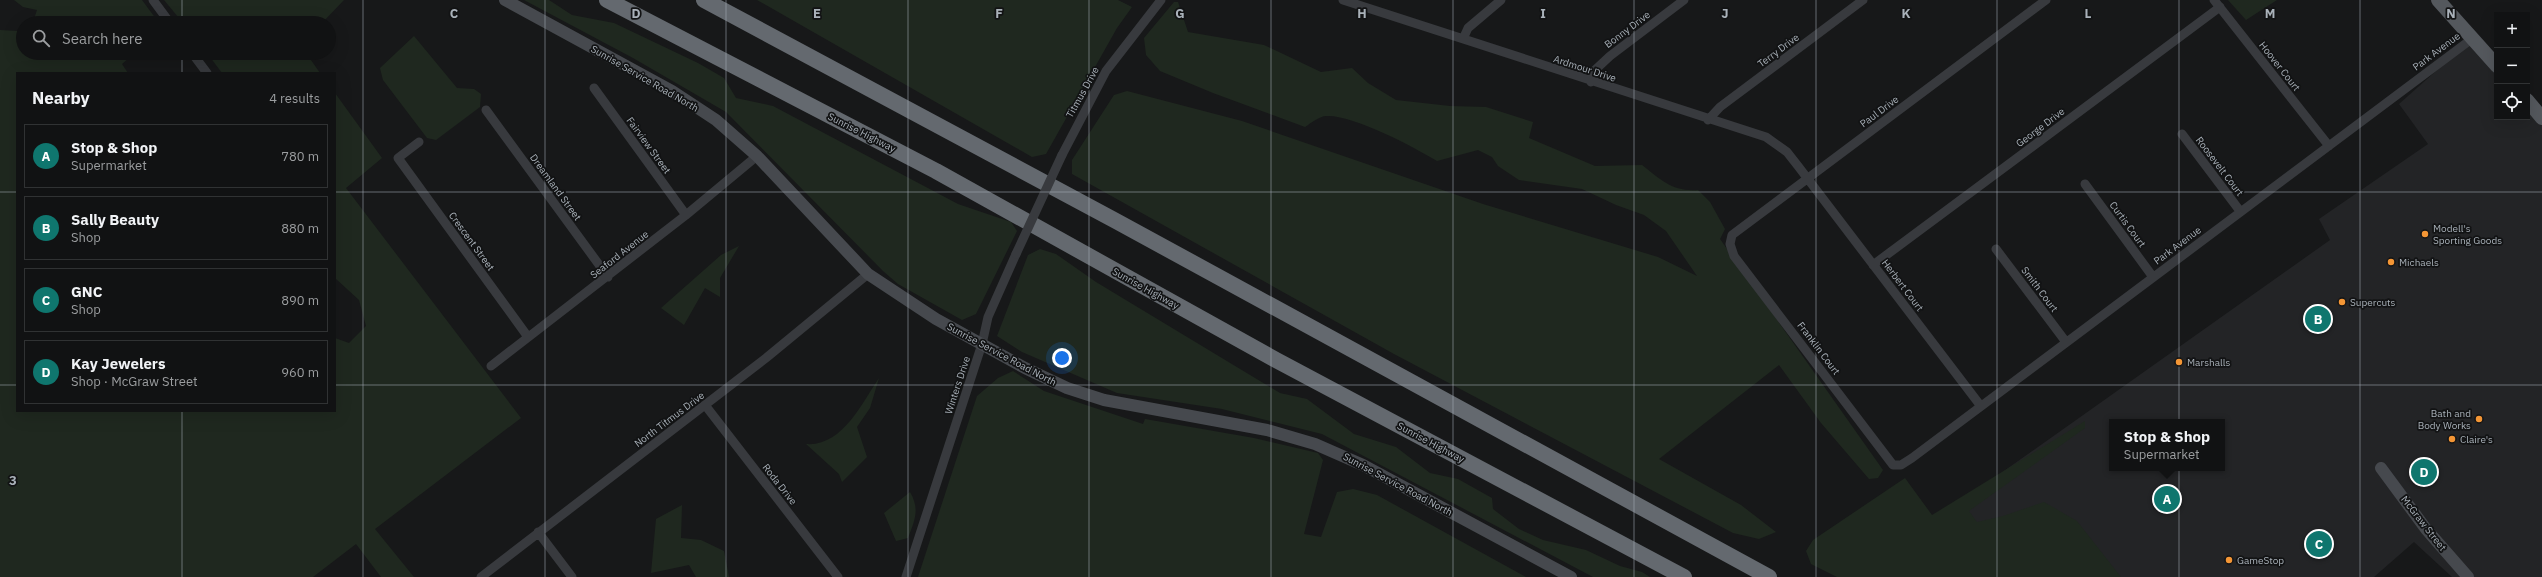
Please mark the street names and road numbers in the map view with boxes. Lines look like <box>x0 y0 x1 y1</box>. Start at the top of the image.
street label: Bonny Drive <box>1602 8 1653 51</box>
street label: Park Avenue <box>2410 29 2463 73</box>
street label: Terry Drive <box>1755 30 1802 70</box>
street label: Hoover Court <box>2256 39 2303 94</box>
street label: Sunrise Service Road North <box>589 42 701 115</box>
street label: Ardmour Drive <box>1552 52 1618 85</box>
street label: Titmus Drive <box>1063 64 1102 120</box>
street label: Paul Drive <box>1857 92 1902 130</box>
street label: George Drive <box>2013 105 2068 150</box>
street label: Sunrise Highway <box>826 110 898 155</box>
street label: Fairview Street <box>624 114 674 177</box>
street label: Roosevelt Court <box>2193 134 2247 199</box>
street label: Dreamland Street <box>527 151 584 224</box>
street label: Curtis Court <box>2107 199 2149 250</box>
street label: Crescent Street <box>446 209 498 274</box>
street label: Park Avenue <box>2151 223 2204 267</box>
street label: Seaford Avenue <box>587 227 652 281</box>
street label: Herbert Court <box>1879 257 1927 314</box>
street label: Smith Court <box>2018 264 2061 315</box>
street label: Sunrise Highway <box>1110 265 1181 312</box>
street label: Franklin Court <box>1794 319 1843 378</box>
street label: Sunrise Service Road North <box>945 320 1059 389</box>
street label: Winters Drive <box>942 354 973 416</box>
street label: North Titmus Drive <box>632 388 707 450</box>
street label: Sunrise Highway <box>1395 419 1467 466</box>
street label: Sunrise Service Road North <box>1341 450 1455 519</box>
street label: Roda Drive <box>760 461 800 508</box>
street label: McGraw Street <box>2398 493 2450 554</box>

